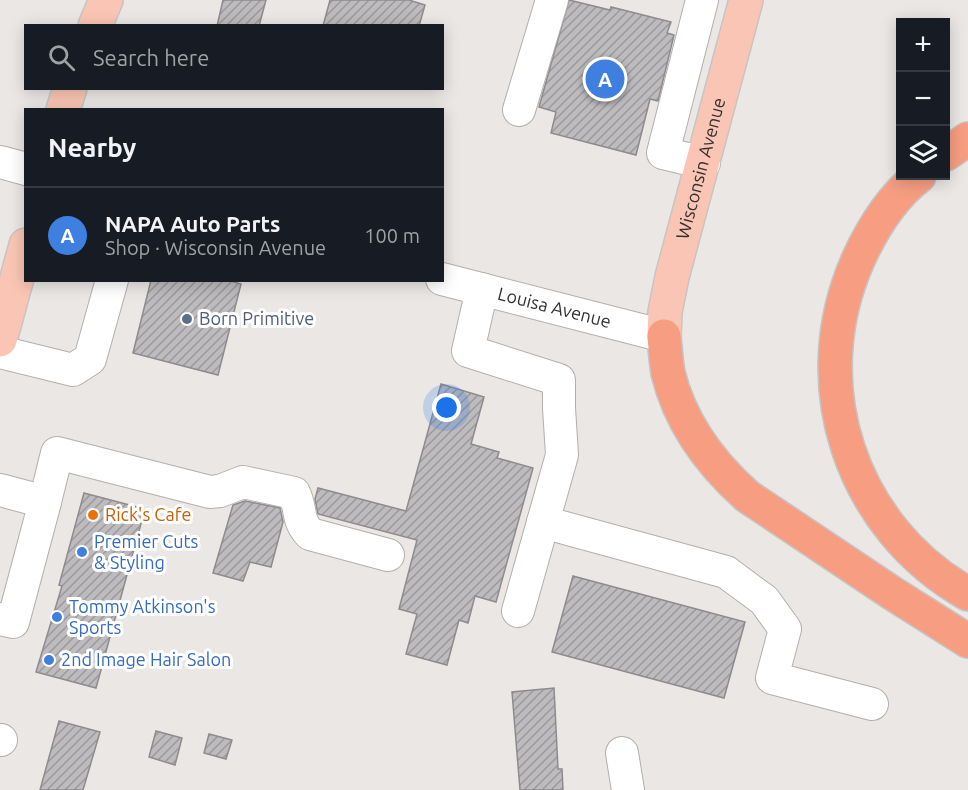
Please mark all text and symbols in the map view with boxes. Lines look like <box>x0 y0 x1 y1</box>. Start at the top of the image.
map controls <box>896 18 950 180</box>
button: + <box>896 18 950 72</box>
search box <box>24 24 444 90</box>
icon: search <box>45 41 78 74</box>
text: Search here <box>93 45 209 70</box>
pin: A <box>586 56 624 101</box>
button: − <box>896 72 950 126</box>
street label: Wisconsin Avenue <box>672 95 728 241</box>
button: layers <box>896 126 950 180</box>
text: Nearby <box>48 133 136 162</box>
text: NAPA Auto Parts <box>105 211 280 236</box>
text: A <box>60 224 75 247</box>
text: 100 m <box>364 224 420 247</box>
text: Shop · Wisconsin Avenue <box>105 236 326 259</box>
street label: Louisa Avenue <box>496 283 613 331</box>
place label: Born Primitive <box>199 308 314 328</box>
marker: Born Primitive <box>180 312 194 326</box>
your location <box>432 393 461 422</box>
place label: Rick's Cafe <box>105 504 191 524</box>
marker: Rick's Cafe <box>86 508 100 522</box>
place label: Premier Cuts & Styling <box>94 531 199 572</box>
marker: Premier Cuts & Styling <box>75 545 89 559</box>
place label: Tommy Atkinson's Sports <box>69 596 216 637</box>
marker: Tommy Atkinson's Sports <box>50 610 64 624</box>
place label: 2nd Image Hair Salon <box>61 649 231 669</box>
marker: 2nd Image Hair Salon <box>42 653 56 667</box>

